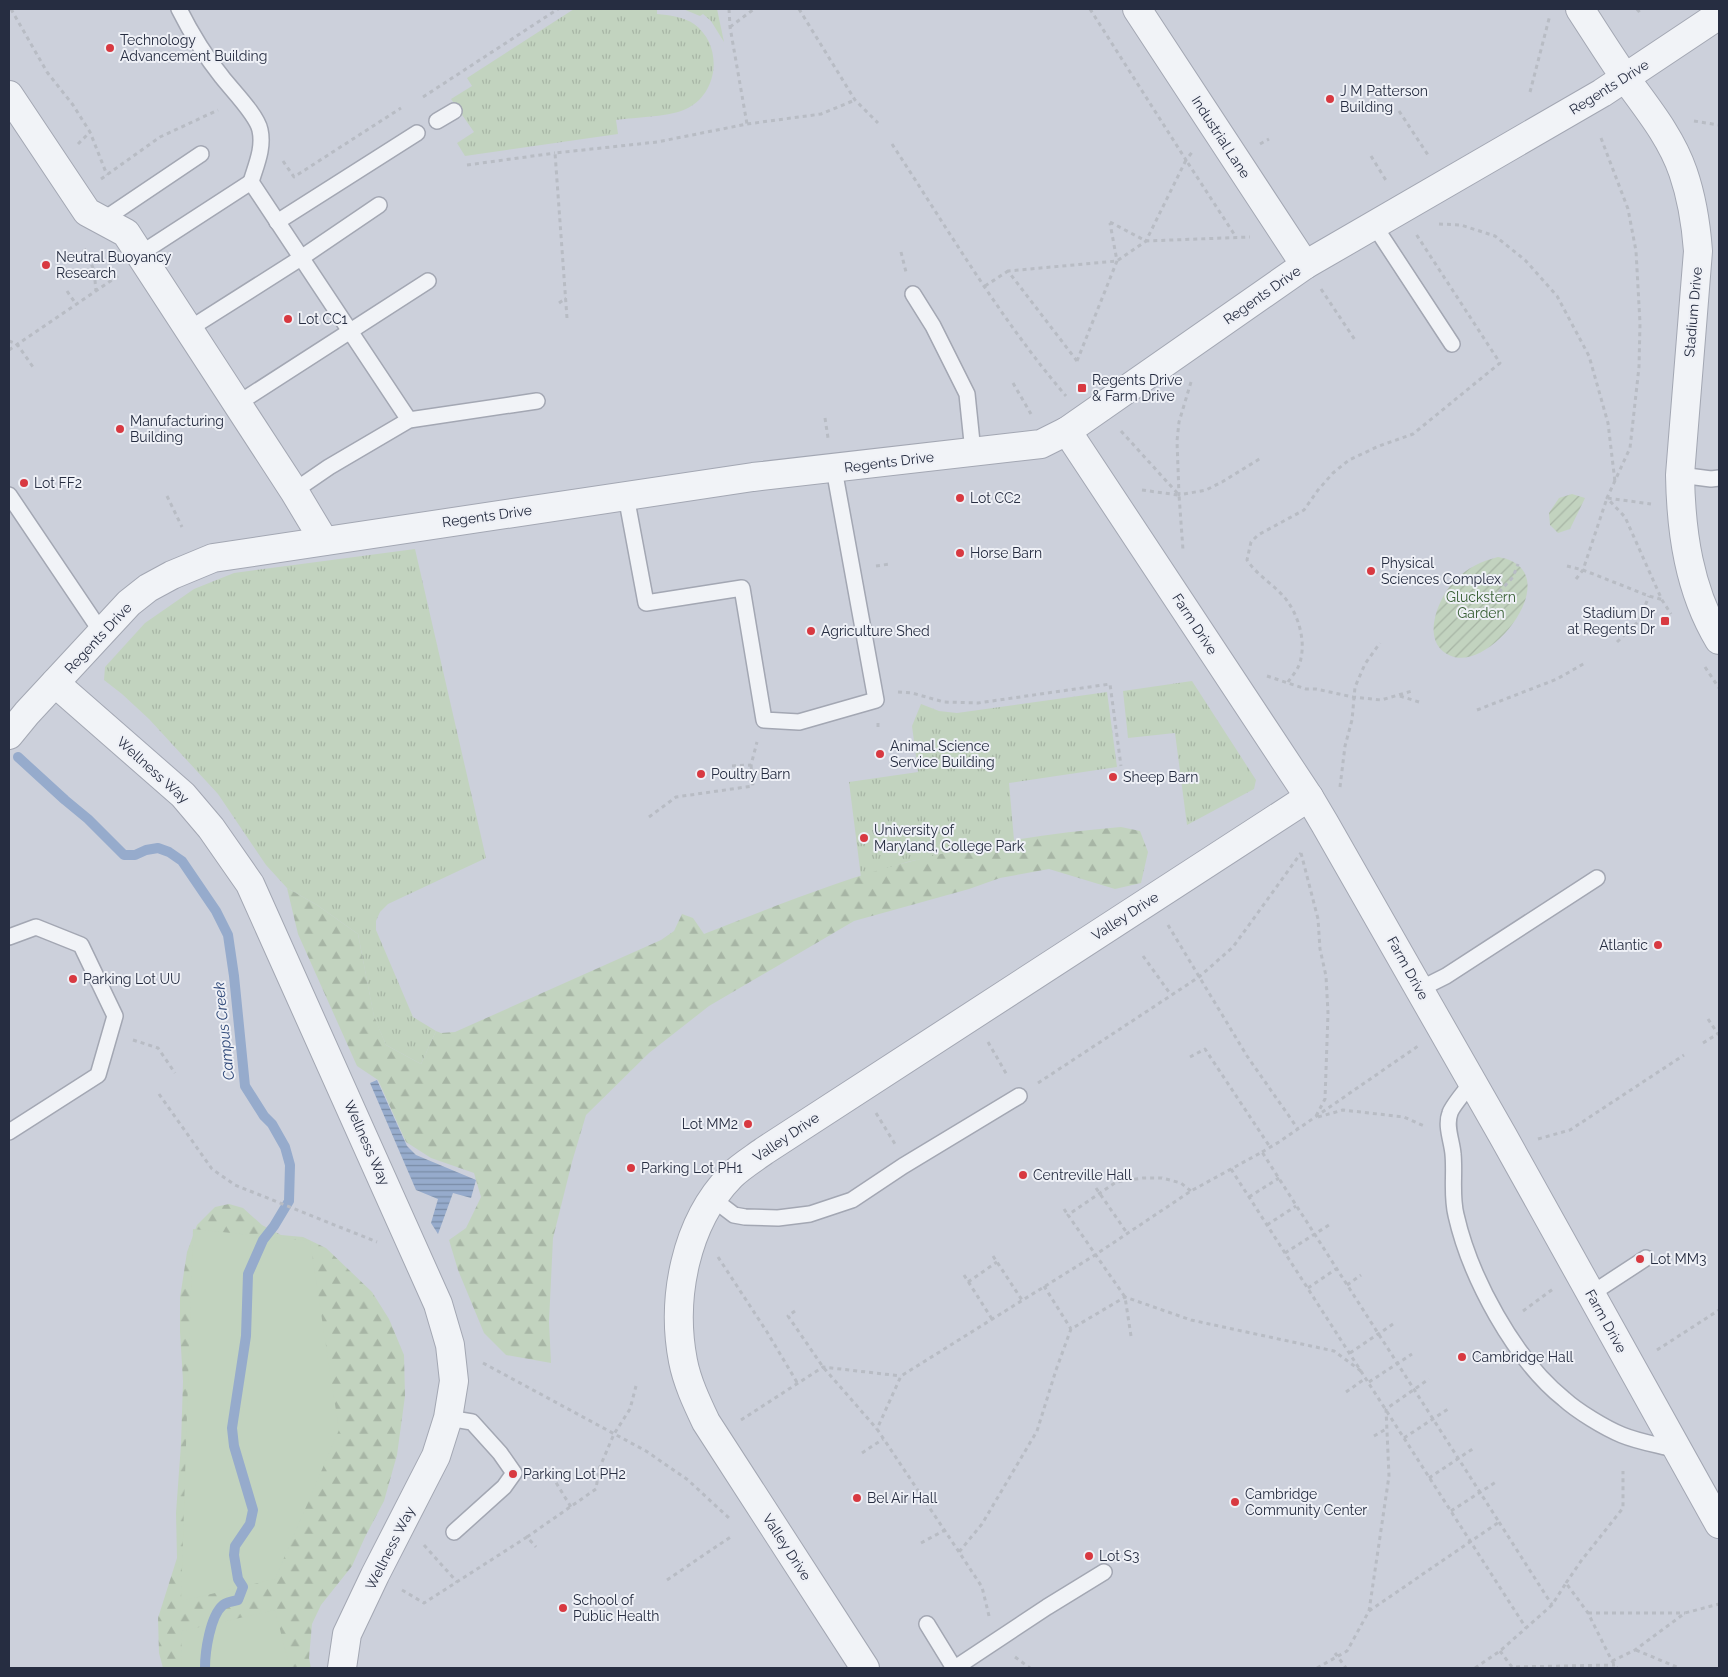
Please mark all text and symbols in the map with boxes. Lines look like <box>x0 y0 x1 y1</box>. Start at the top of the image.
place label: Technology Advancement Building <box>120 32 267 64</box>
marker: Technology Advancement Building <box>104 42 116 54</box>
street label: Regents Drive <box>1566 56 1652 118</box>
place label: J M Patterson Building <box>1340 83 1428 115</box>
street label: Industrial Lane <box>1188 93 1254 181</box>
marker: J M Patterson Building <box>1324 93 1336 105</box>
place label: Neutral Buoyancy Research <box>56 249 172 281</box>
marker: Neutral Buoyancy Research <box>40 259 52 271</box>
street label: Regents Drive <box>1220 262 1304 328</box>
street label: Stadium Drive <box>1681 266 1705 358</box>
place label: Lot CC1 <box>298 311 348 327</box>
marker: Lot CC1 <box>282 313 294 325</box>
place label: Regents Drive & Farm Drive <box>1092 372 1183 404</box>
marker: Regents Drive & Farm Drive <box>1076 382 1088 394</box>
place label: Manufacturing Building <box>130 413 224 445</box>
marker: Manufacturing Building <box>114 423 126 435</box>
street label: Regents Drive <box>843 449 935 475</box>
place label: Lot FF2 <box>34 475 82 491</box>
marker: Lot FF2 <box>18 477 30 489</box>
place label: Lot CC2 <box>970 490 1021 506</box>
marker: Lot CC2 <box>954 492 966 504</box>
street label: Regents Drive <box>441 502 533 530</box>
place label: Horse Barn <box>970 545 1042 561</box>
marker: Horse Barn <box>954 547 966 559</box>
place label: Physical Sciences Complex <box>1381 555 1501 587</box>
marker: Physical Sciences Complex <box>1365 565 1377 577</box>
park label: Gluckstern Garden <box>1446 589 1516 621</box>
street label: Farm Drive <box>1169 590 1221 658</box>
street label: Regents Drive <box>61 599 135 677</box>
place label: Stadium Dr at Regents Dr <box>1567 605 1655 637</box>
marker: Stadium Dr at Regents Dr <box>1659 615 1671 627</box>
place label: Agriculture Shed <box>821 623 930 639</box>
marker: Agriculture Shed <box>805 625 817 637</box>
street label: Wellness Way <box>114 733 193 807</box>
place label: Animal Science Service Building <box>890 738 995 770</box>
marker: Animal Science Service Building <box>874 748 886 760</box>
place label: Poultry Barn <box>711 766 790 782</box>
marker: Poultry Barn <box>695 768 707 780</box>
place label: Sheep Barn <box>1123 769 1198 785</box>
marker: Sheep Barn <box>1107 771 1119 783</box>
place label: University of Maryland, College Park <box>874 822 1025 854</box>
marker: University of Maryland, College Park <box>858 832 870 844</box>
street label: Valley Drive <box>1089 889 1161 943</box>
street label: Farm Drive <box>1384 934 1432 1002</box>
place label: Atlantic <box>1599 937 1648 953</box>
marker: Atlantic <box>1652 939 1664 951</box>
place label: Parking Lot UU <box>83 971 181 987</box>
marker: Parking Lot UU <box>67 973 79 985</box>
water label: Campus Creek <box>210 981 238 1081</box>
street label: Wellness Way <box>341 1098 393 1188</box>
street label: Valley Drive <box>750 1109 822 1165</box>
place label: Lot MM2 <box>682 1116 738 1132</box>
marker: Lot MM2 <box>742 1118 754 1130</box>
place label: Parking Lot PH1 <box>641 1160 743 1176</box>
marker: Parking Lot PH1 <box>625 1162 637 1174</box>
place label: Centreville Hall <box>1033 1167 1132 1183</box>
marker: Centreville Hall <box>1017 1169 1029 1181</box>
place label: Lot MM3 <box>1650 1251 1707 1267</box>
marker: Lot MM3 <box>1634 1253 1646 1265</box>
street label: Farm Drive <box>1582 1287 1630 1355</box>
place label: Cambridge Hall <box>1472 1349 1574 1365</box>
marker: Cambridge Hall <box>1456 1351 1468 1363</box>
place label: Parking Lot PH2 <box>523 1466 626 1482</box>
marker: Parking Lot PH2 <box>507 1468 519 1480</box>
place label: Cambridge Community Center <box>1245 1486 1367 1518</box>
place label: Bel Air Hall <box>867 1490 937 1506</box>
marker: Bel Air Hall <box>851 1492 863 1504</box>
marker: Cambridge Community Center <box>1229 1496 1241 1508</box>
street label: Wellness Way <box>362 1503 418 1592</box>
street label: Valley Drive <box>760 1511 814 1583</box>
place label: Lot S3 <box>1099 1548 1139 1564</box>
marker: Lot S3 <box>1083 1550 1095 1562</box>
place label: School of Public Health <box>573 1592 660 1624</box>
marker: School of Public Health <box>557 1602 569 1614</box>

